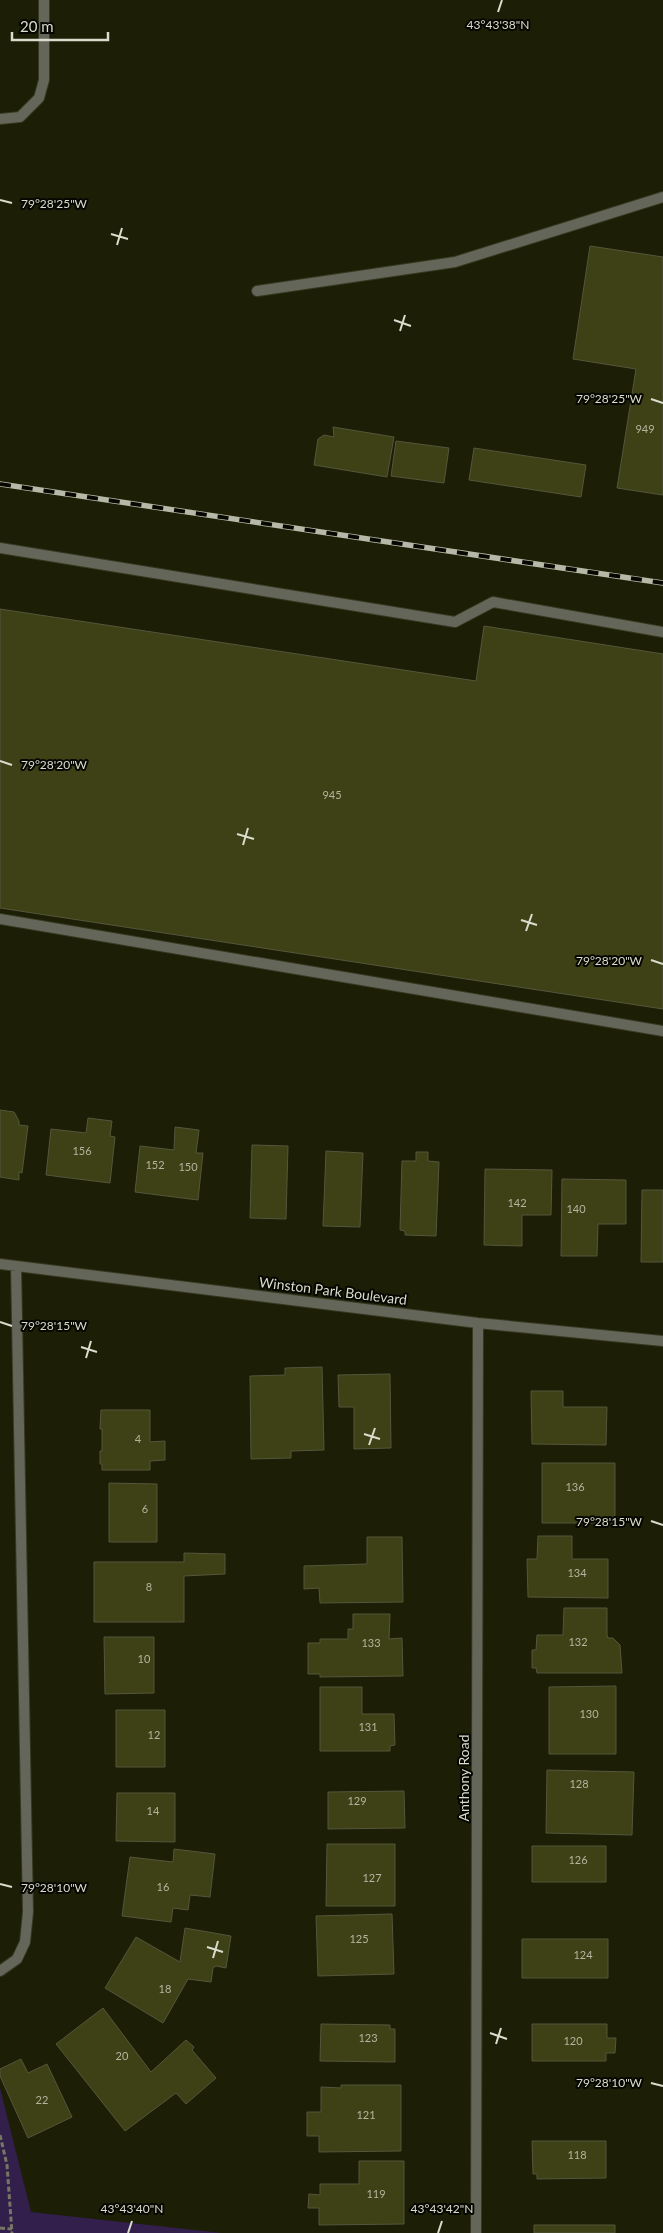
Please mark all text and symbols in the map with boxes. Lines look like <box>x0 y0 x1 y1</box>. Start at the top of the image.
scale bar <box>12 10 109 42</box>
text: 20 m <box>20 17 54 35</box>
text: 43°43'38"N <box>467 17 529 32</box>
text: 79°28'25"W <box>21 196 88 211</box>
text: 79°28'25"W <box>576 391 643 406</box>
house number: 949 <box>635 422 655 435</box>
text: 79°28'20"W <box>21 757 88 772</box>
house number: 945 <box>322 788 342 801</box>
text: 79°28'20"W <box>576 953 643 968</box>
house number: 156 <box>72 1144 92 1157</box>
house number: 152 <box>145 1158 165 1171</box>
house number: 150 <box>178 1160 198 1173</box>
house number: 142 <box>507 1196 527 1209</box>
house number: 140 <box>566 1202 586 1215</box>
street label: Winston Park Boulevard <box>258 1273 408 1308</box>
text: 79°28'15"W <box>21 1318 88 1333</box>
house number: 4 <box>135 1432 142 1445</box>
house number: 136 <box>565 1480 585 1493</box>
house number: 6 <box>142 1502 148 1515</box>
text: 79°28'15"W <box>576 1514 643 1529</box>
house number: 134 <box>567 1566 587 1579</box>
house number: 8 <box>146 1580 152 1593</box>
house number: 132 <box>568 1635 588 1648</box>
house number: 133 <box>361 1636 381 1649</box>
house number: 10 <box>138 1652 151 1665</box>
house number: 130 <box>579 1707 599 1720</box>
house number: 131 <box>358 1720 378 1733</box>
house number: 12 <box>148 1728 160 1741</box>
street label: Anthony Road <box>455 1734 472 1822</box>
house number: 128 <box>569 1777 589 1790</box>
house number: 129 <box>347 1794 367 1807</box>
house number: 14 <box>147 1804 160 1817</box>
house number: 126 <box>568 1853 588 1866</box>
house number: 127 <box>362 1871 382 1884</box>
text: 79°28'10"W <box>21 1880 88 1895</box>
house number: 16 <box>157 1880 169 1893</box>
house number: 125 <box>349 1932 369 1945</box>
house number: 124 <box>573 1948 593 1961</box>
house number: 18 <box>159 1982 171 1995</box>
house number: 123 <box>358 2031 378 2044</box>
house number: 120 <box>563 2034 583 2047</box>
house number: 20 <box>116 2049 129 2062</box>
text: 79°28'10"W <box>576 2075 643 2090</box>
house number: 22 <box>36 2093 48 2106</box>
house number: 121 <box>356 2108 376 2121</box>
house number: 118 <box>567 2148 587 2161</box>
house number: 119 <box>366 2187 386 2200</box>
text: 43°43'40"N <box>101 2201 163 2216</box>
text: 43°43'42"N <box>411 2201 473 2216</box>

